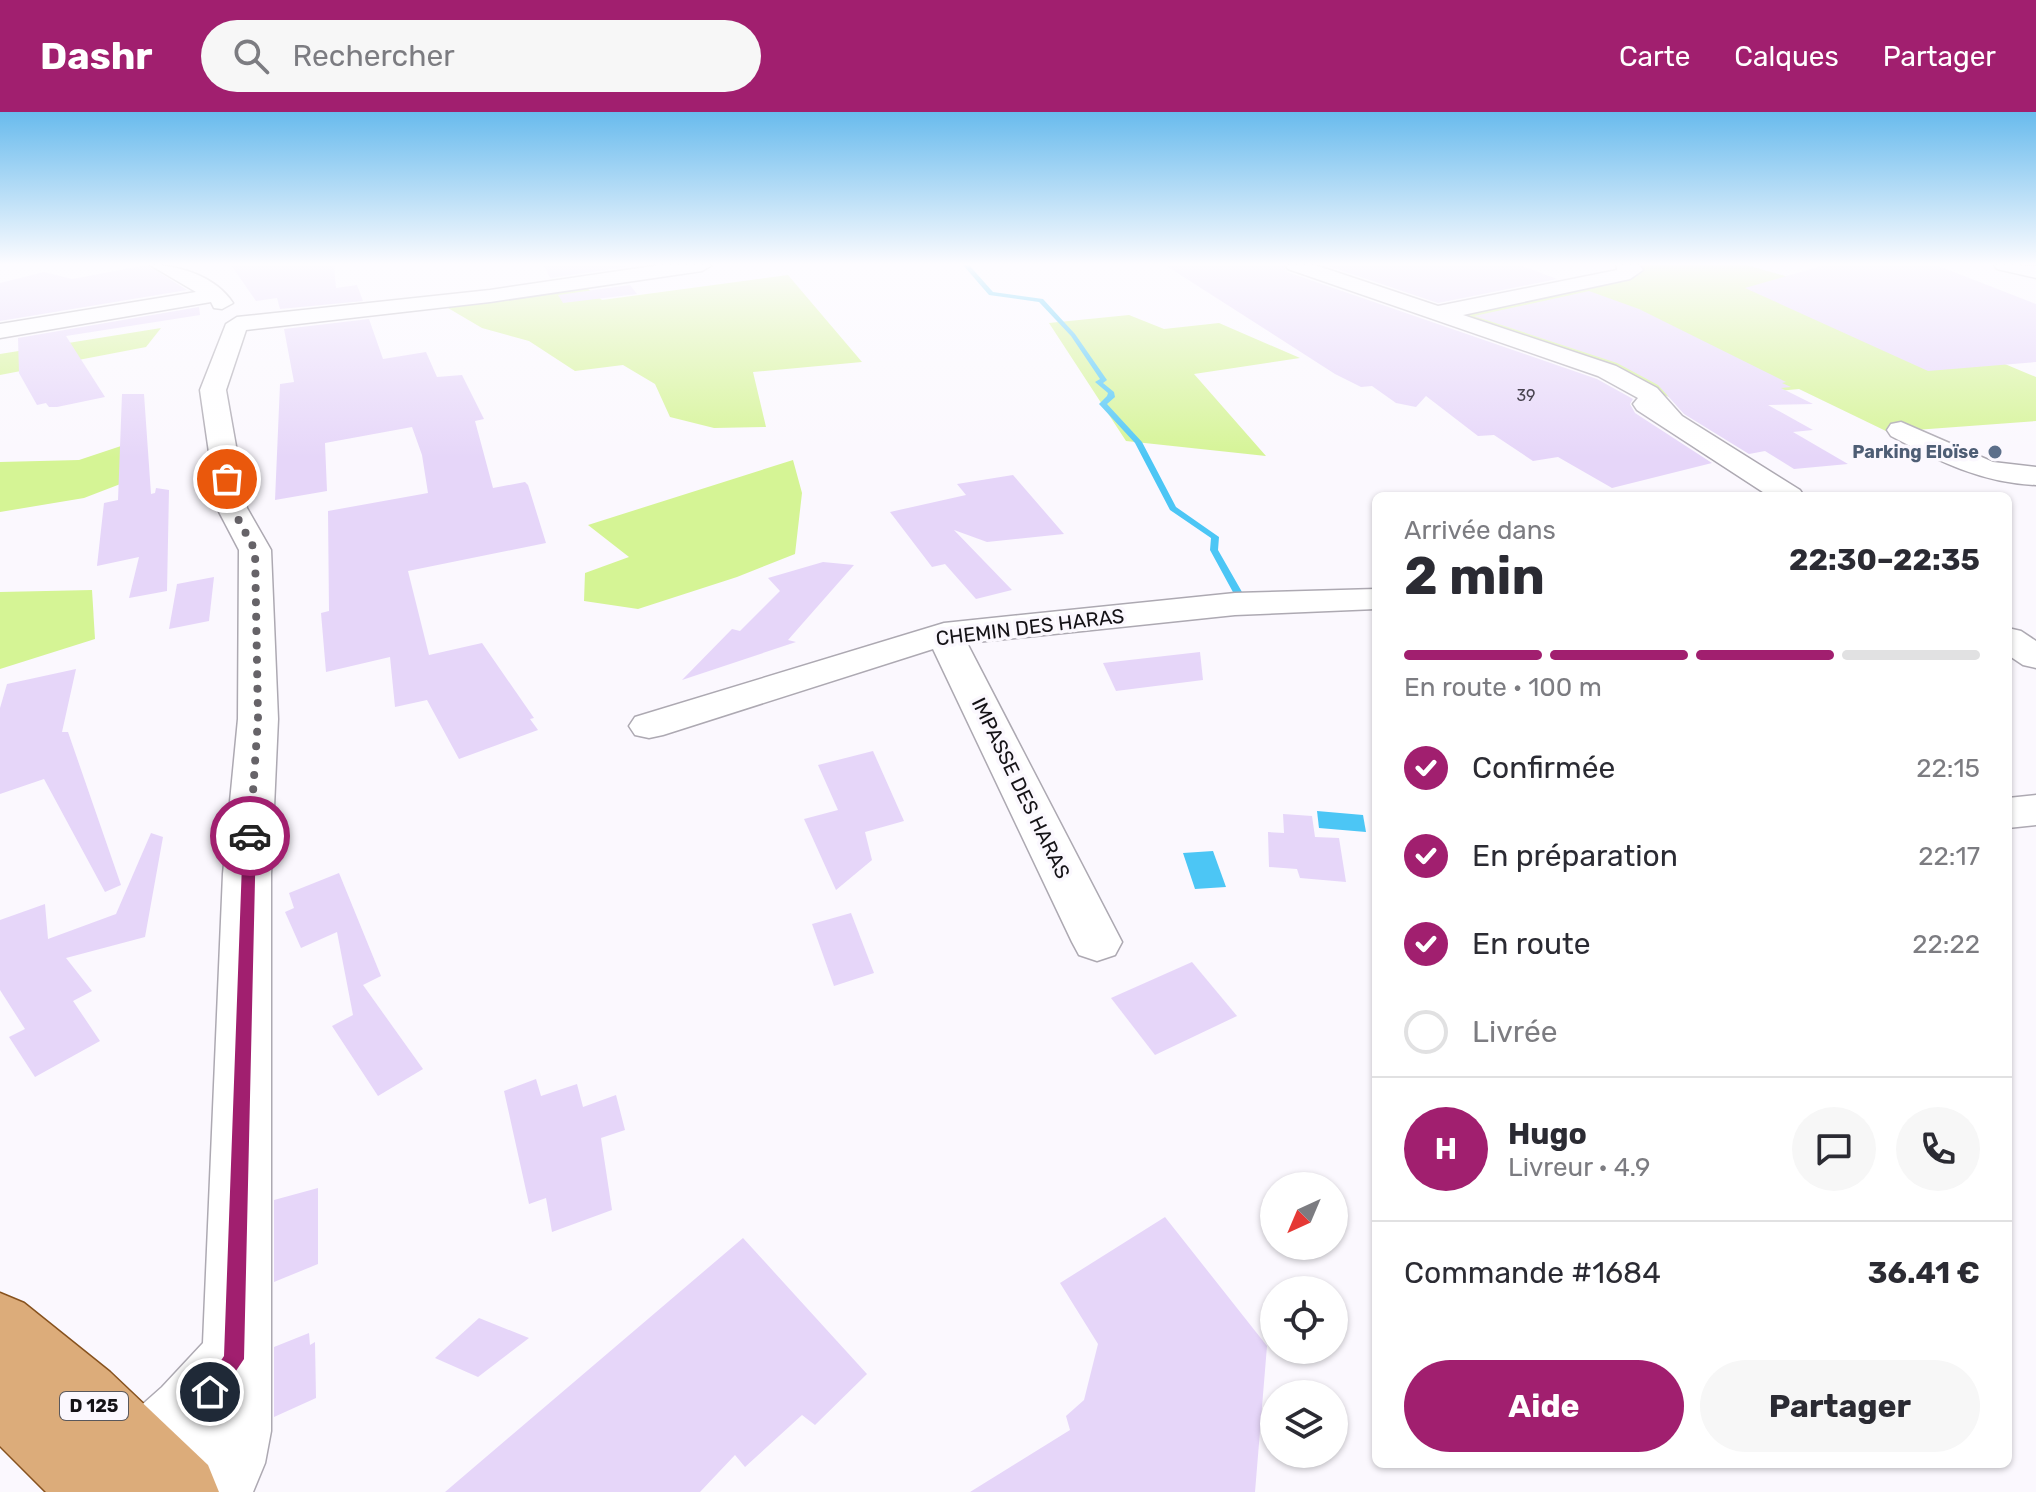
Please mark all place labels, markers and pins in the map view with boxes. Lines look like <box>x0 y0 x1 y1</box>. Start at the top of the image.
place label: Parking Eloïse <box>1852 441 1979 463</box>
marker: Parking Eloïse <box>1986 443 2004 461</box>
pin <box>193 445 261 513</box>
pin <box>176 1358 244 1426</box>

